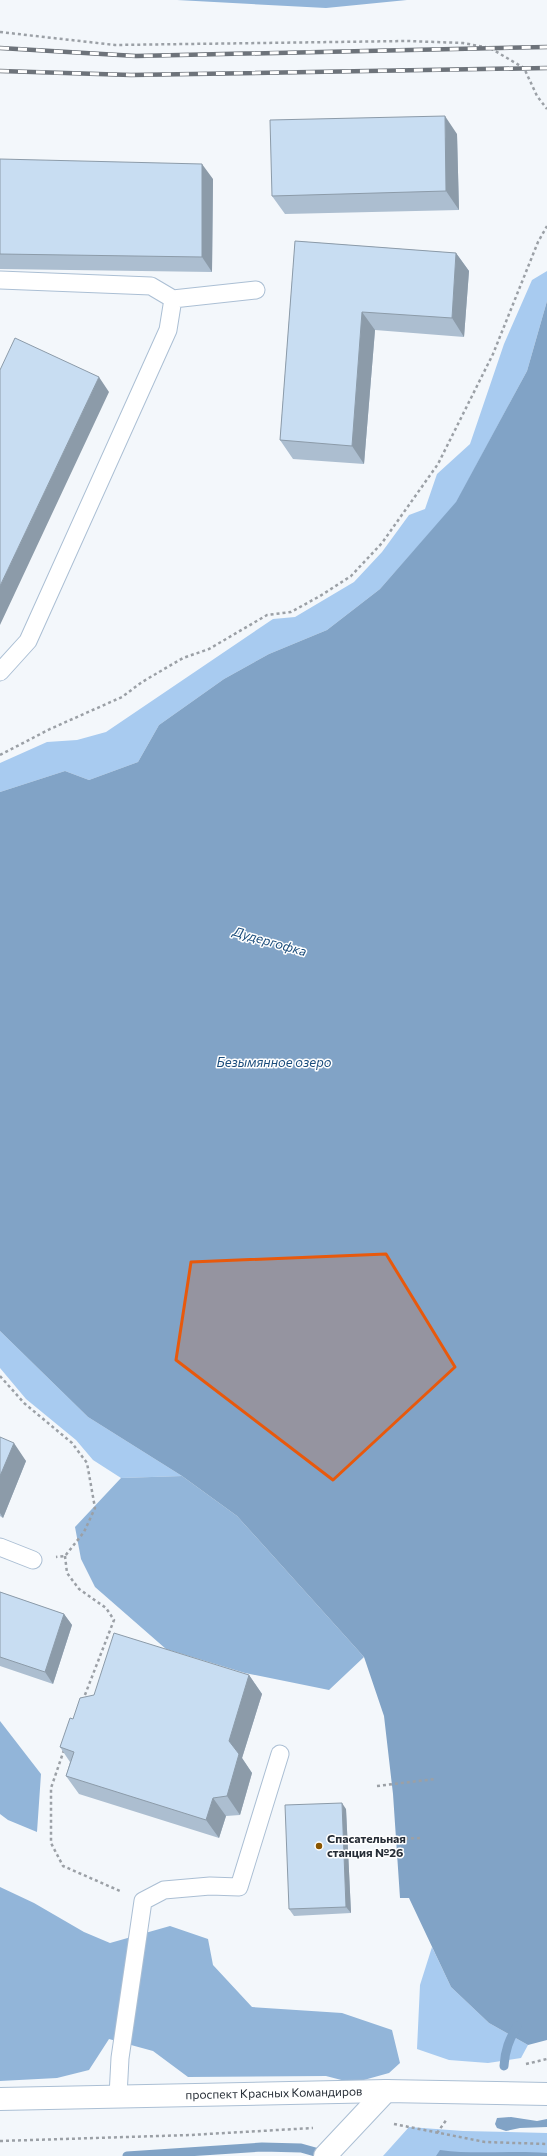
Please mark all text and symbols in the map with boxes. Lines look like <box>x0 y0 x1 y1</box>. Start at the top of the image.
water label: Дудергофка <box>230 923 309 959</box>
water label: Безымянное озеро <box>216 1054 332 1070</box>
place label: Спасательная станция №26 <box>327 1831 406 1859</box>
marker: Спасательная станция №26 <box>314 1841 324 1851</box>
street label: проспект Красных Командиров <box>185 2083 363 2101</box>

